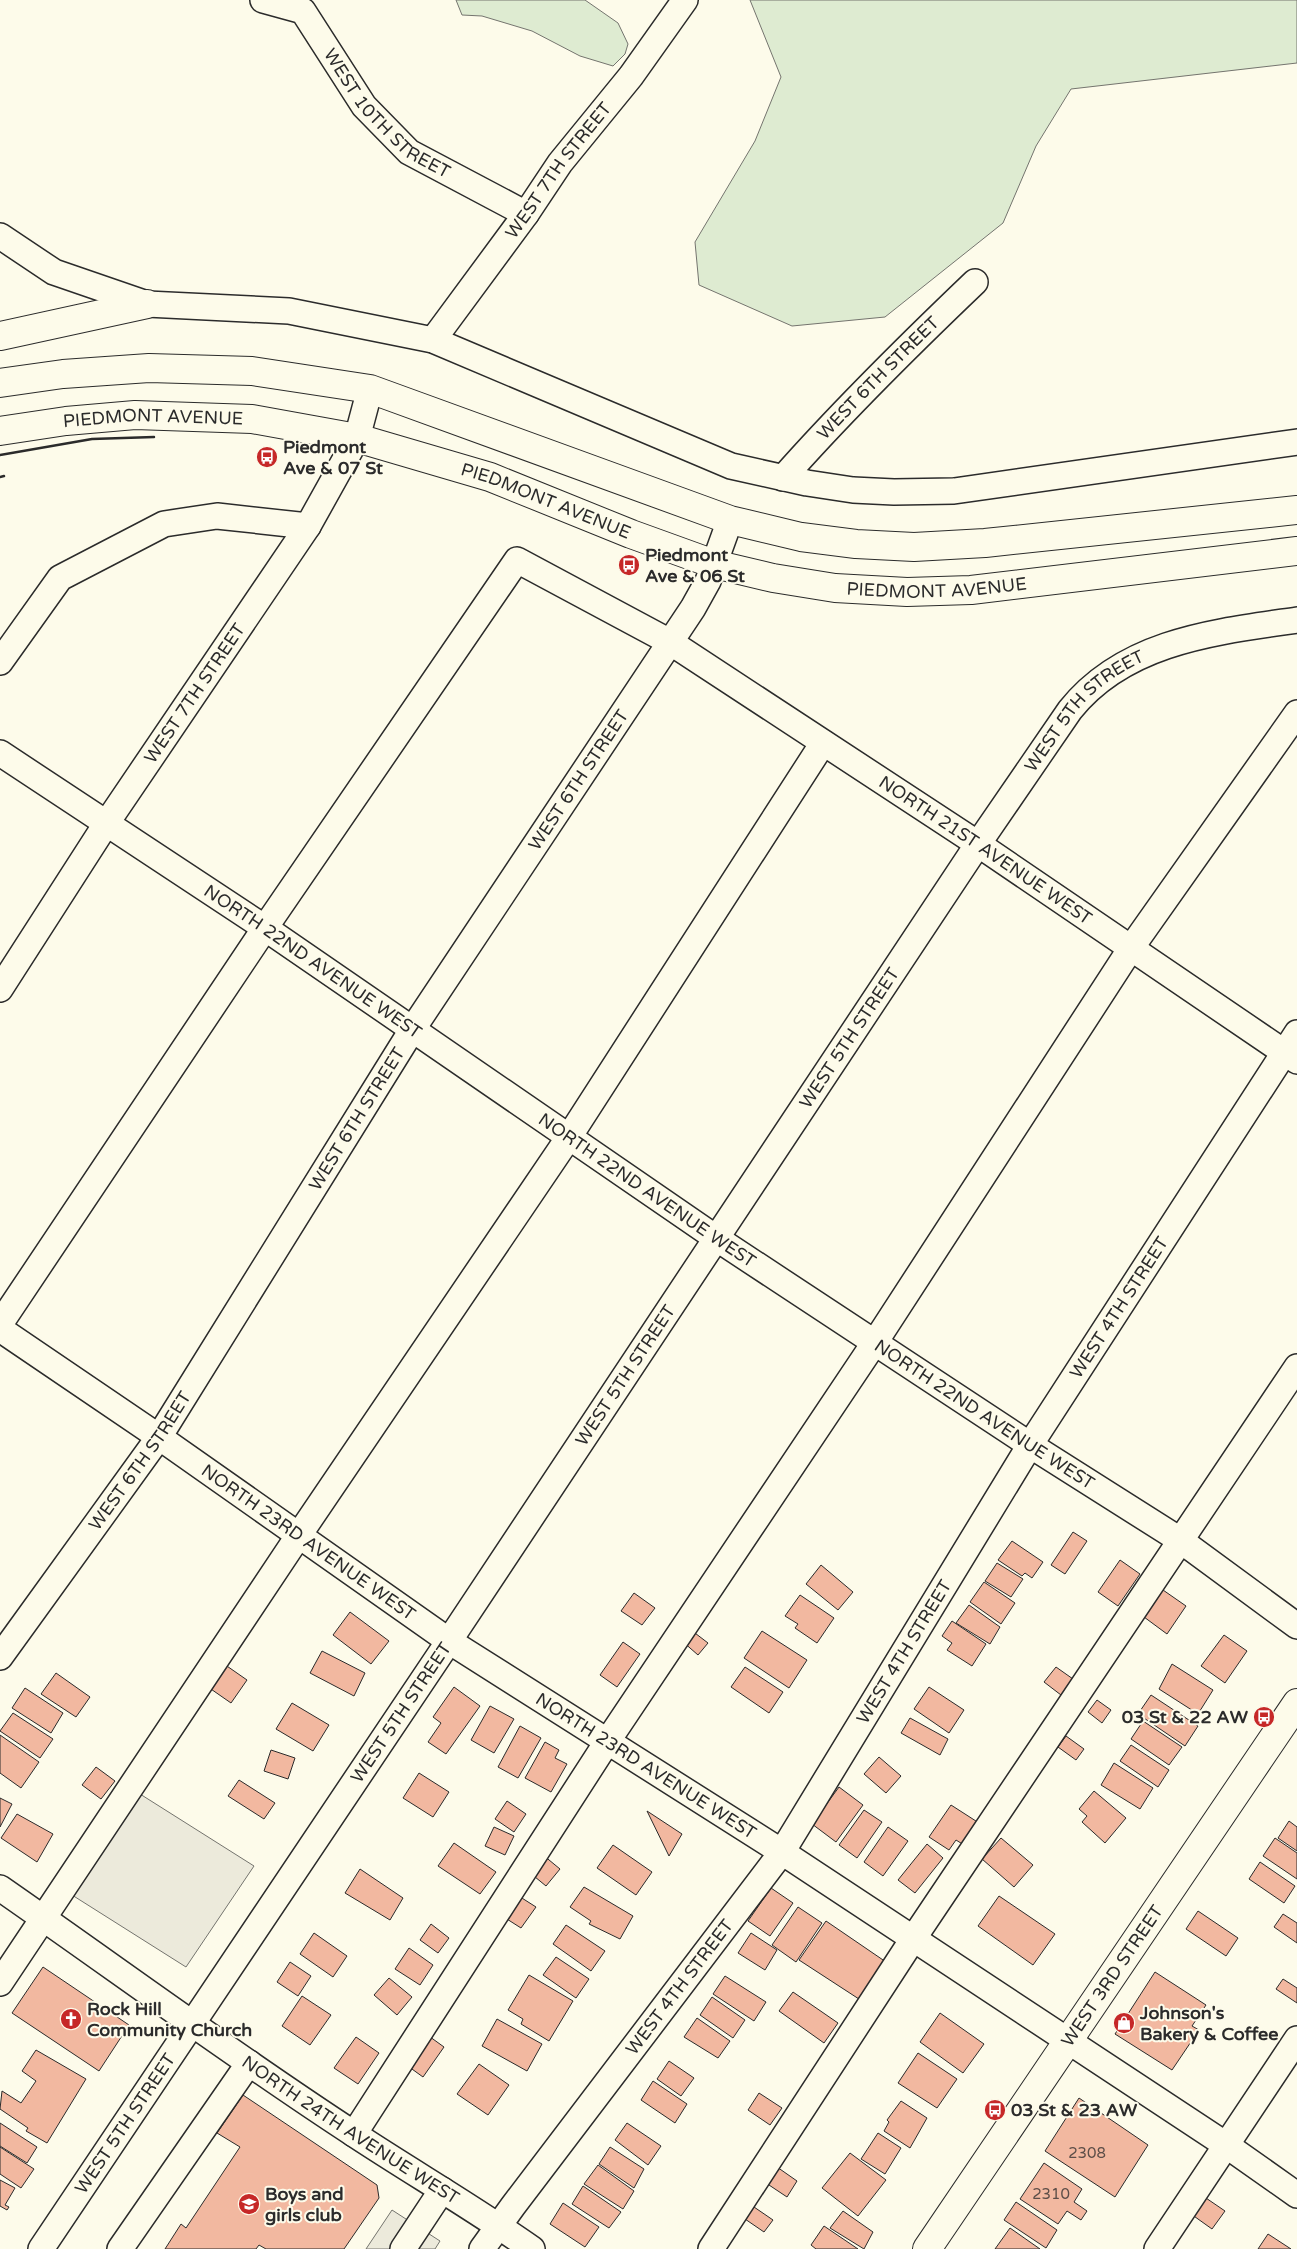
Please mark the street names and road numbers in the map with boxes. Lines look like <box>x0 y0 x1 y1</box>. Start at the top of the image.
street label: WEST 10TH STREET <box>319 44 454 183</box>
street label: WEST 7TH STREET <box>501 98 616 243</box>
street label: WEST 6TH STREET <box>812 312 944 444</box>
street label: PIEDMONT AVENUE <box>62 404 244 432</box>
street label: PIEDMONT AVENUE <box>458 458 634 544</box>
street label: PIEDMONT AVENUE <box>846 572 1028 603</box>
street label: WEST 7TH STREET <box>139 619 250 768</box>
street label: WEST 5TH STREET <box>1020 645 1147 776</box>
street label: WEST 6TH STREET <box>524 705 633 855</box>
street label: NORTH 21ST AVENUE WEST <box>875 771 1096 929</box>
street label: NORTH 22ND AVENUE WEST <box>200 880 426 1043</box>
street label: WEST 5TH STREET <box>795 963 904 1113</box>
street label: WEST 6TH STREET <box>304 1043 410 1195</box>
street label: NORTH 22ND AVENUE WEST <box>534 1108 760 1272</box>
street label: WEST 4TH STREET <box>1065 1233 1173 1383</box>
street label: WEST 5TH STREET <box>571 1301 680 1450</box>
street label: NORTH 22ND AVENUE WEST <box>870 1334 1099 1494</box>
street label: WEST 6TH STREET <box>84 1387 196 1535</box>
street label: NORTH 23RD AVENUE WEST <box>197 1459 420 1625</box>
street label: WEST 4TH STREET <box>852 1576 956 1728</box>
street label: WEST 5TH STREET <box>346 1638 456 1787</box>
street label: NORTH 23RD AVENUE WEST <box>532 1688 760 1844</box>
street label: WEST 3RD STREET <box>1056 1901 1168 2051</box>
street label: WEST 4TH STREET <box>621 1915 738 2059</box>
street label: WEST 5TH STREET <box>70 2049 180 2198</box>
street label: NORTH 24TH AVENUE WEST <box>238 2051 463 2209</box>

